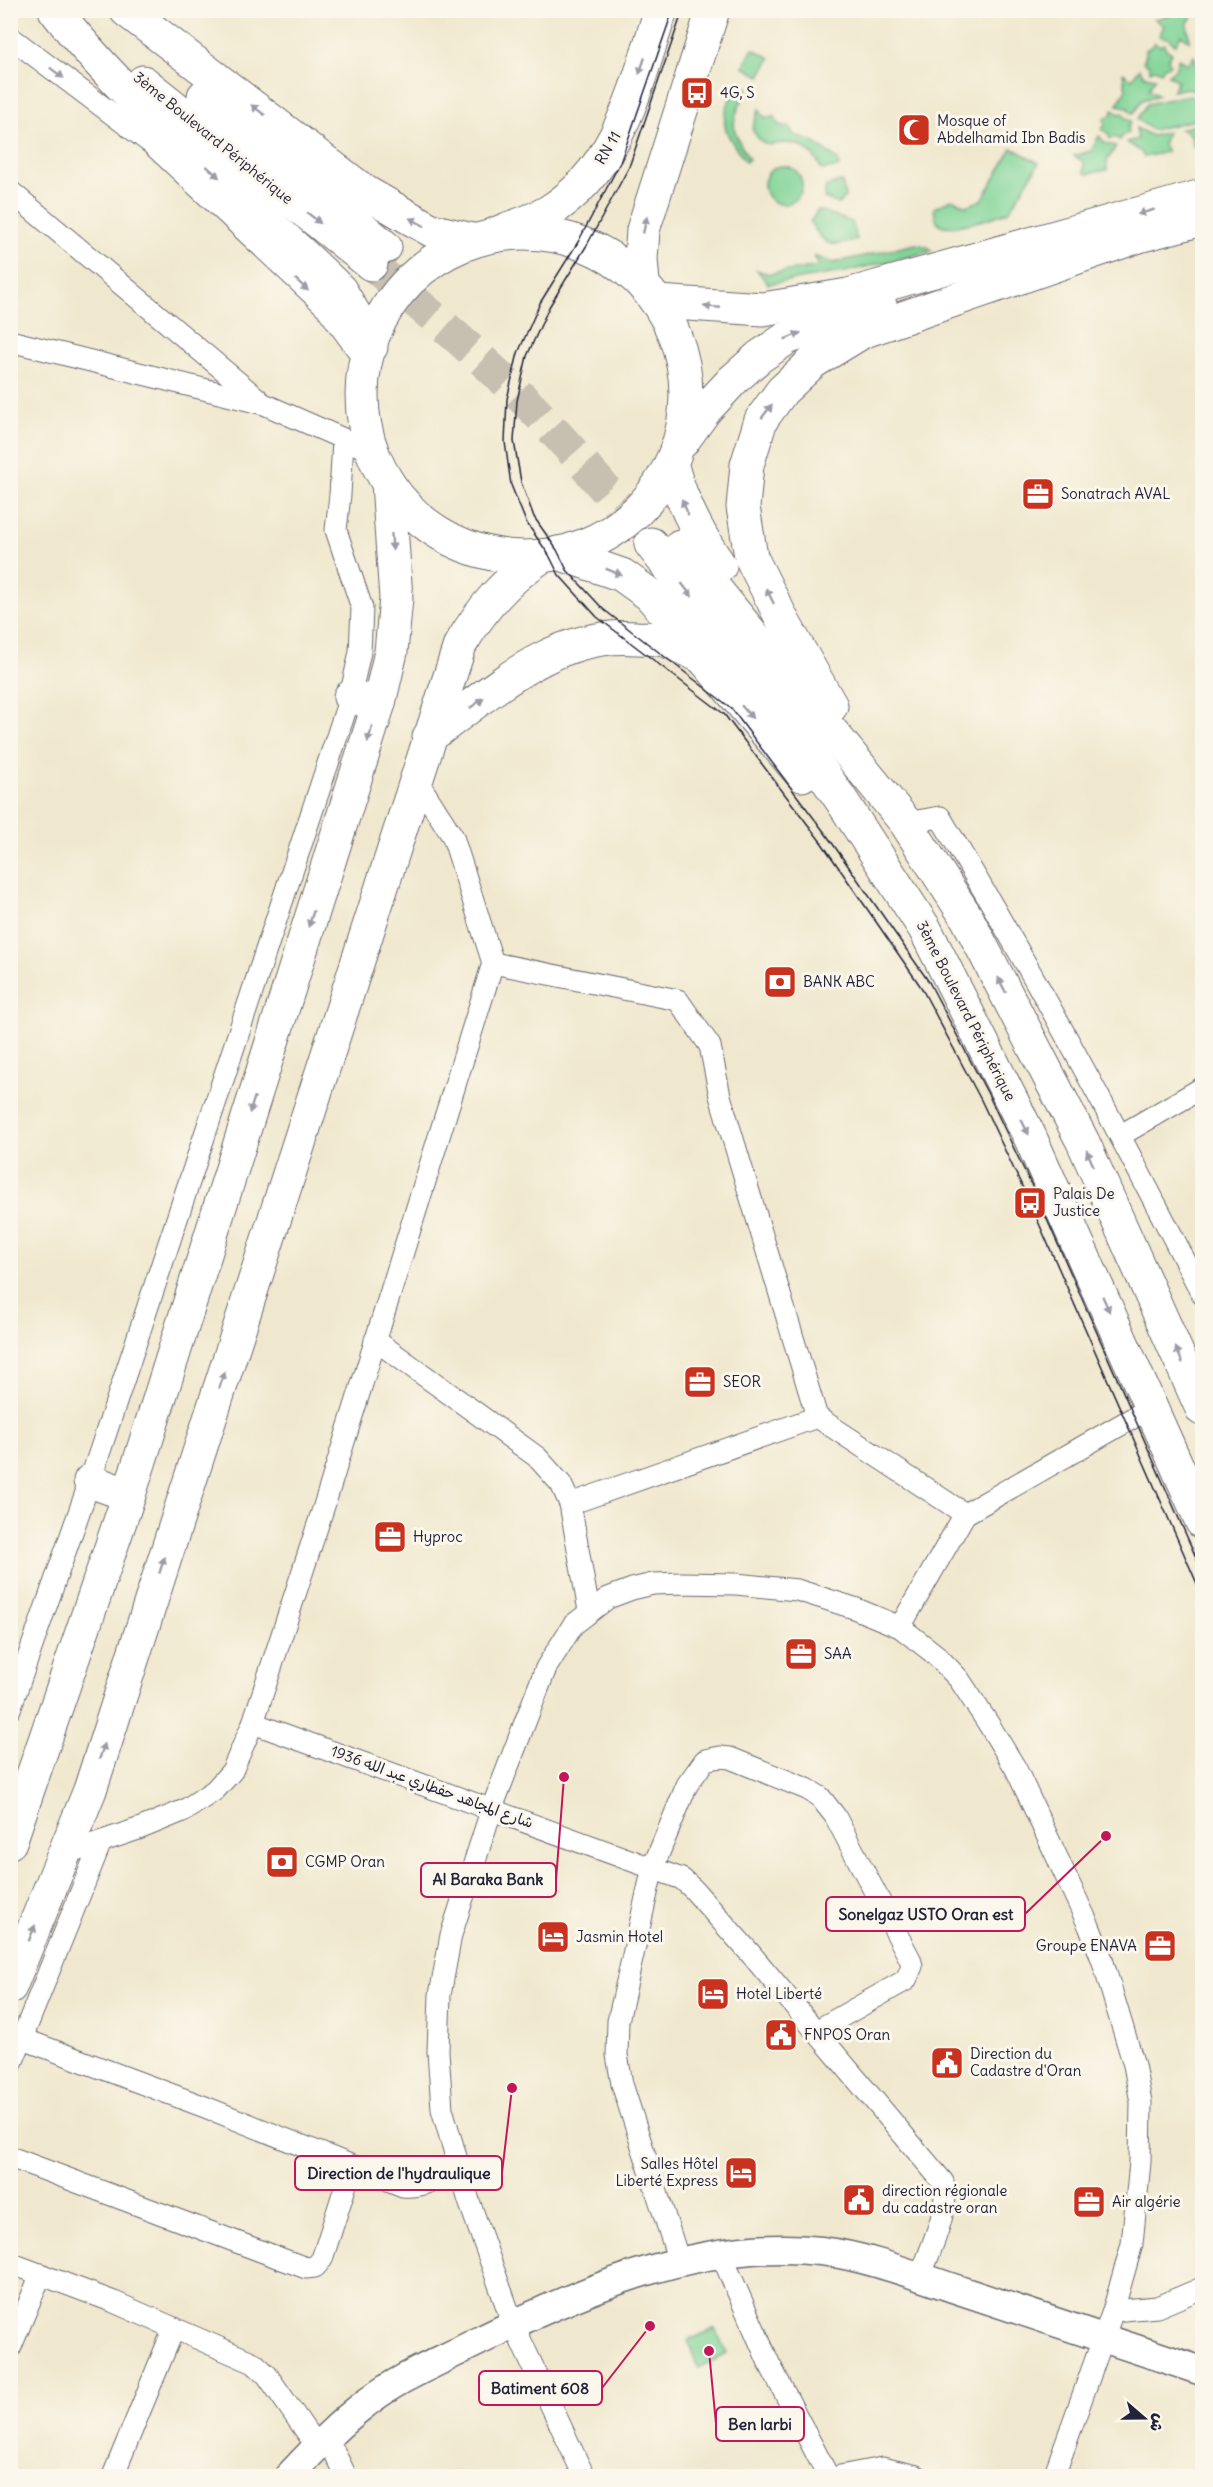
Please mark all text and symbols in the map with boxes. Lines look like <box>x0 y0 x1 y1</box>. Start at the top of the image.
one-way arrow <box>637 57 647 75</box>
one-way arrow <box>49 66 65 79</box>
street label: 3ème Boulevard Périphérique <box>130 67 297 208</box>
bus stop icon: 4G, S <box>679 75 715 111</box>
place label: 4G, S <box>720 83 755 102</box>
one-way arrow <box>250 104 266 116</box>
place label: Mosque of Abdelhamid Ibn Badis <box>937 111 1086 147</box>
mosque icon: Mosque of Abdelhamid Ibn Badis <box>896 112 932 148</box>
street label: RN 11 <box>590 128 625 168</box>
one-way arrow <box>206 165 220 179</box>
one-way arrow <box>1137 207 1155 217</box>
one-way arrow <box>306 212 322 225</box>
one-way arrow <box>641 216 651 234</box>
one-way arrow <box>408 217 425 227</box>
one-way arrow <box>294 278 309 292</box>
one-way arrow <box>702 302 721 312</box>
one-way arrow <box>784 331 802 340</box>
one-way arrow <box>761 403 773 418</box>
office icon: Sonatrach AVAL <box>1020 476 1056 512</box>
place label: Sonatrach AVAL <box>1061 484 1170 503</box>
one-way arrow <box>680 498 689 516</box>
one-way arrow <box>387 532 397 551</box>
one-way arrow <box>605 567 623 577</box>
one-way arrow <box>680 582 693 598</box>
one-way arrow <box>766 587 776 605</box>
one-way arrow <box>468 697 484 709</box>
one-way arrow <box>740 704 753 719</box>
one-way arrow <box>365 725 374 743</box>
one-way arrow <box>306 910 315 928</box>
street label: 3ème Boulevard Périphérique <box>913 917 1020 1104</box>
bank icon: BANK ABC <box>762 964 798 1000</box>
place label: BANK ABC <box>803 972 875 991</box>
one-way arrow <box>997 976 1006 993</box>
one-way arrow <box>247 1096 256 1114</box>
one-way arrow <box>1020 1118 1030 1135</box>
one-way arrow <box>1086 1150 1095 1167</box>
place label: Palais De Justice <box>1053 1184 1115 1220</box>
bus stop icon: Palais De Justice <box>1012 1185 1048 1221</box>
one-way arrow <box>1101 1296 1110 1313</box>
one-way arrow <box>1174 1346 1184 1364</box>
office icon: SEOR <box>682 1364 718 1400</box>
one-way arrow <box>218 1371 227 1389</box>
place label: SEOR <box>723 1372 762 1391</box>
office icon: Hyproc <box>372 1519 408 1555</box>
place label: Hyproc <box>413 1527 463 1546</box>
one-way arrow <box>158 1556 168 1574</box>
office icon: SAA <box>783 1636 819 1672</box>
place label: SAA <box>824 1644 852 1663</box>
street label: شارع المجاهد حفطاري عبد الله 1936 <box>328 1741 536 1834</box>
one-way arrow <box>98 1742 108 1760</box>
bank icon: CGMP Oran <box>264 1844 300 1880</box>
place label: CGMP Oran <box>305 1852 385 1871</box>
callout: Al Baraka Bank <box>421 1863 556 1897</box>
text: Al Baraka Bank <box>433 1869 543 1889</box>
callout: Sonelgaz USTO Oran est <box>826 1897 1025 1931</box>
text: Sonelgaz USTO Oran est <box>838 1904 1014 1925</box>
hotel icon: Jasmin Hotel <box>535 1919 571 1955</box>
one-way arrow <box>28 1924 38 1942</box>
place label: Jasmin Hotel <box>576 1927 663 1946</box>
office icon: Groupe ENAVA <box>1142 1928 1178 1964</box>
place label: Groupe ENAVA <box>1036 1936 1137 1955</box>
hotel icon: Hotel Liberté <box>695 1976 731 2012</box>
place label: Hotel Liberté <box>736 1984 822 2003</box>
public building icon: FNPOS Oran <box>763 2017 799 2053</box>
place label: FNPOS Oran <box>804 2025 891 2044</box>
place label: Direction du Cadastre d'Oran <box>970 2044 1082 2080</box>
public building icon: Direction du Cadastre d'Oran <box>929 2045 965 2081</box>
place label: Salles Hôtel Liberté Express <box>615 2154 718 2190</box>
hotel icon: Salles Hôtel Liberté Express <box>723 2155 759 2191</box>
callout: Direction de l'hydraulique <box>295 2156 502 2190</box>
text: Direction de l'hydraulique <box>307 2163 491 2184</box>
place label: direction régionale du cadastre oran <box>882 2181 1007 2217</box>
public building icon: direction régionale du cadastre oran <box>841 2182 877 2218</box>
office icon: Air algérie <box>1071 2184 1107 2220</box>
place label: Air algérie <box>1112 2192 1181 2211</box>
callout: Batiment 608 <box>479 2371 602 2405</box>
text: Batiment 608 <box>491 2378 589 2398</box>
north arrow <box>1114 2388 1174 2448</box>
callout: Ben larbi <box>716 2407 804 2441</box>
text: ش <box>1146 2411 1171 2435</box>
text: Ben larbi <box>728 2414 792 2434</box>

